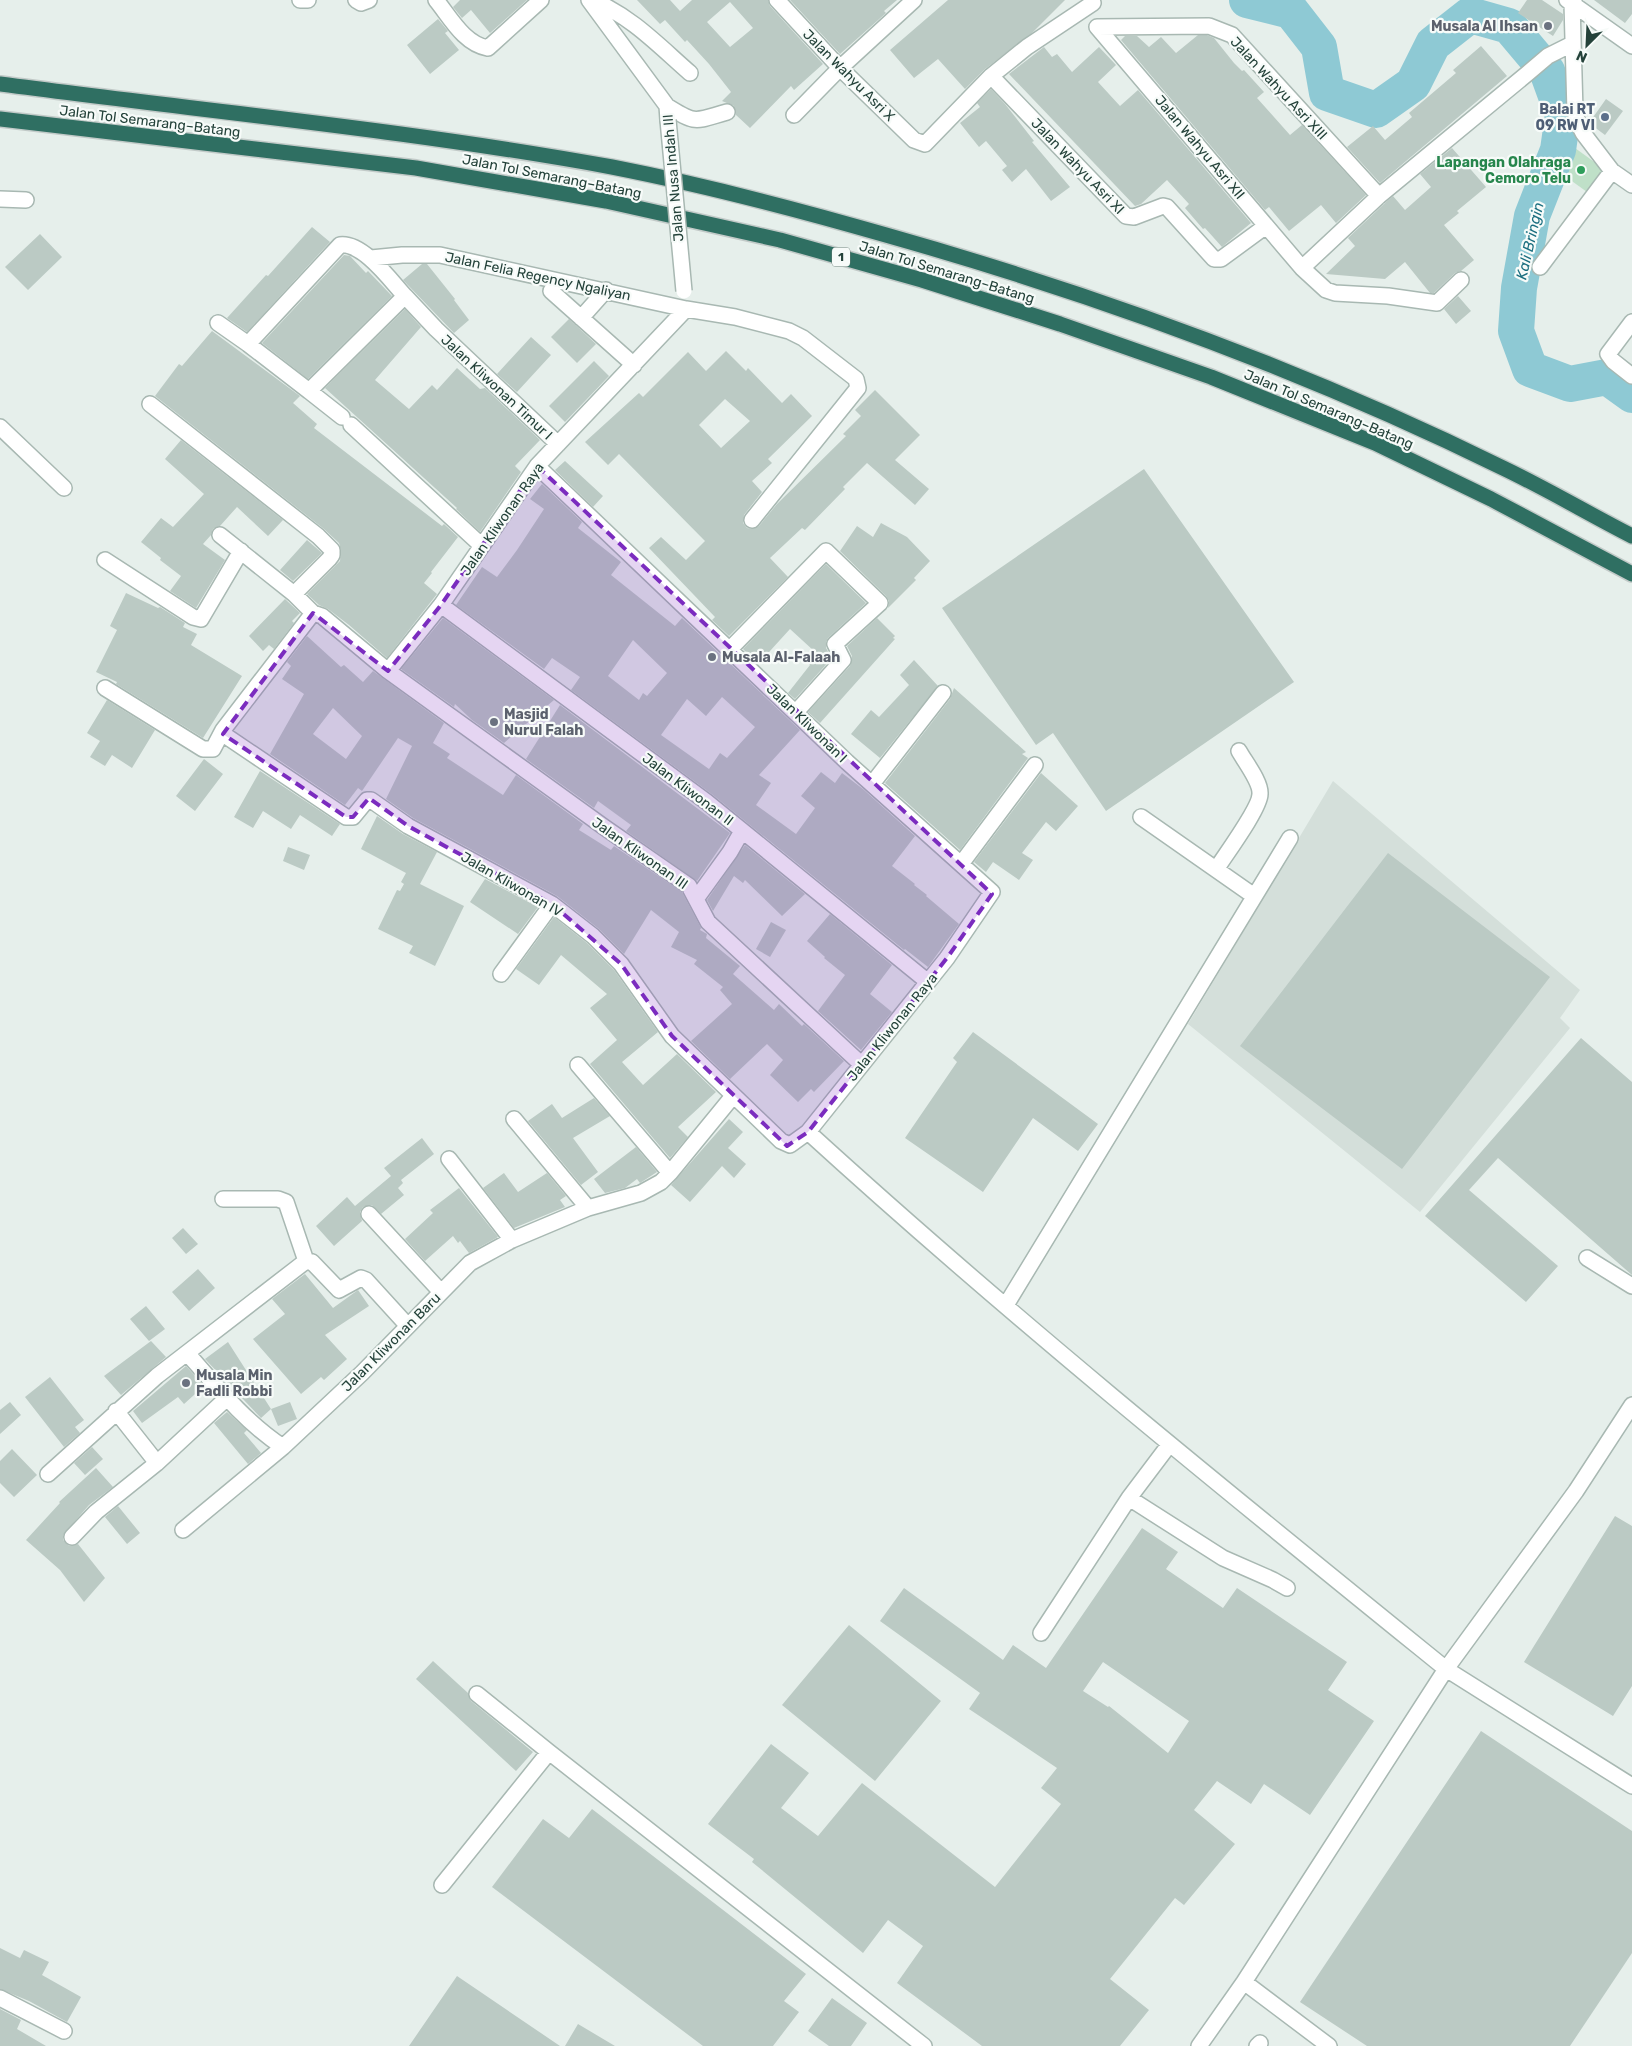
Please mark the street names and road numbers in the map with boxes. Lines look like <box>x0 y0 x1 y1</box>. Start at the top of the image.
street label: Jalan Wahyu Asri X <box>799 26 898 125</box>
street label: Jalan Wahyu Asri XIII <box>1227 33 1331 143</box>
street label: Jalan Wahyu Asri XII <box>1151 92 1248 203</box>
street label: Jalan Tol Semarang–Batang <box>58 102 241 141</box>
street label: Jalan Nusa Indah III <box>659 114 688 242</box>
street label: Jalan Wahyu Asri XI <box>1027 115 1128 218</box>
street label: Jalan Tol Semarang–Batang <box>461 151 643 202</box>
street label: Jalan Tol Semarang–Batang <box>857 238 1037 307</box>
street label: Jalan Felia Regency Ngaliyan <box>443 248 632 305</box>
road number: 1 <box>832 248 850 266</box>
street label: Jalan Kliwonan Timur I <box>437 331 556 443</box>
street label: Jalan Tol Semarang–Batang <box>1242 366 1416 453</box>
street label: Jalan Kliwonan Raya <box>457 460 548 579</box>
street label: Jalan Kliwonan I <box>763 680 851 766</box>
street label: Jalan Kliwonan II <box>639 750 737 829</box>
street label: Jalan Kliwonan III <box>588 814 691 893</box>
street label: Jalan Kliwonan IV <box>458 848 566 921</box>
street label: Jalan Kliwonan Raya <box>844 970 941 1085</box>
street label: Jalan Kliwonan Baru <box>338 1289 444 1395</box>

